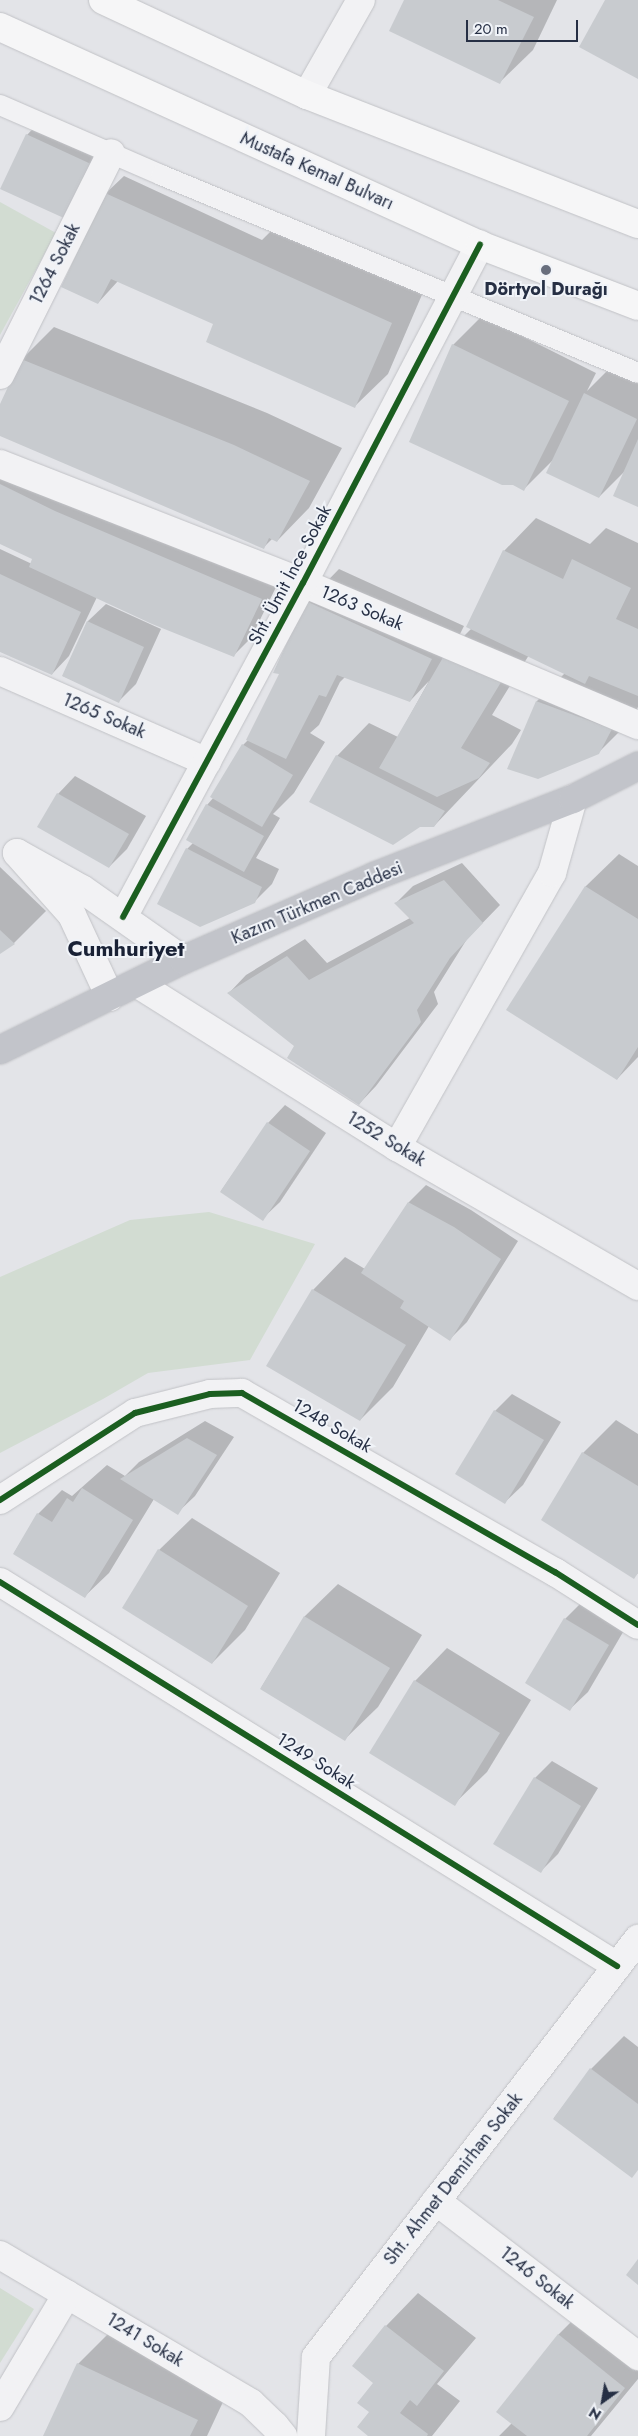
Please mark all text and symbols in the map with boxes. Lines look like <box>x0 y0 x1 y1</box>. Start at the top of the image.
scale bar <box>468 10 580 42</box>
text: 20 m <box>474 18 508 40</box>
street label: Mustafa Kemal Bulvarı <box>237 127 397 215</box>
street label: 1264 Sokak <box>25 220 85 308</box>
marker: Dörtyol Durağı <box>540 264 552 276</box>
place label: Dörtyol Durağı <box>484 278 608 300</box>
street label: Sht. Ümit İnce Sokak <box>244 501 336 649</box>
street label: 1263 Sokak <box>317 581 407 635</box>
street label: 1265 Sokak <box>59 689 149 743</box>
street label: Kazım Türkmen Caddesi <box>228 857 406 949</box>
district label: Cumhuriyet <box>67 936 185 962</box>
street label: 1252 Sokak <box>343 1107 429 1171</box>
street label: 1248 Sokak <box>288 1395 376 1457</box>
street label: 1249 Sokak <box>273 1728 359 1794</box>
street label: Sht. Ahmet Demirhan Sokak <box>379 2089 527 2269</box>
street label: 1246 Sokak <box>495 2242 579 2314</box>
street label: 1241 Sokak <box>102 2308 188 2372</box>
north arrow <box>578 2376 628 2426</box>
text: N <box>585 2402 605 2425</box>

